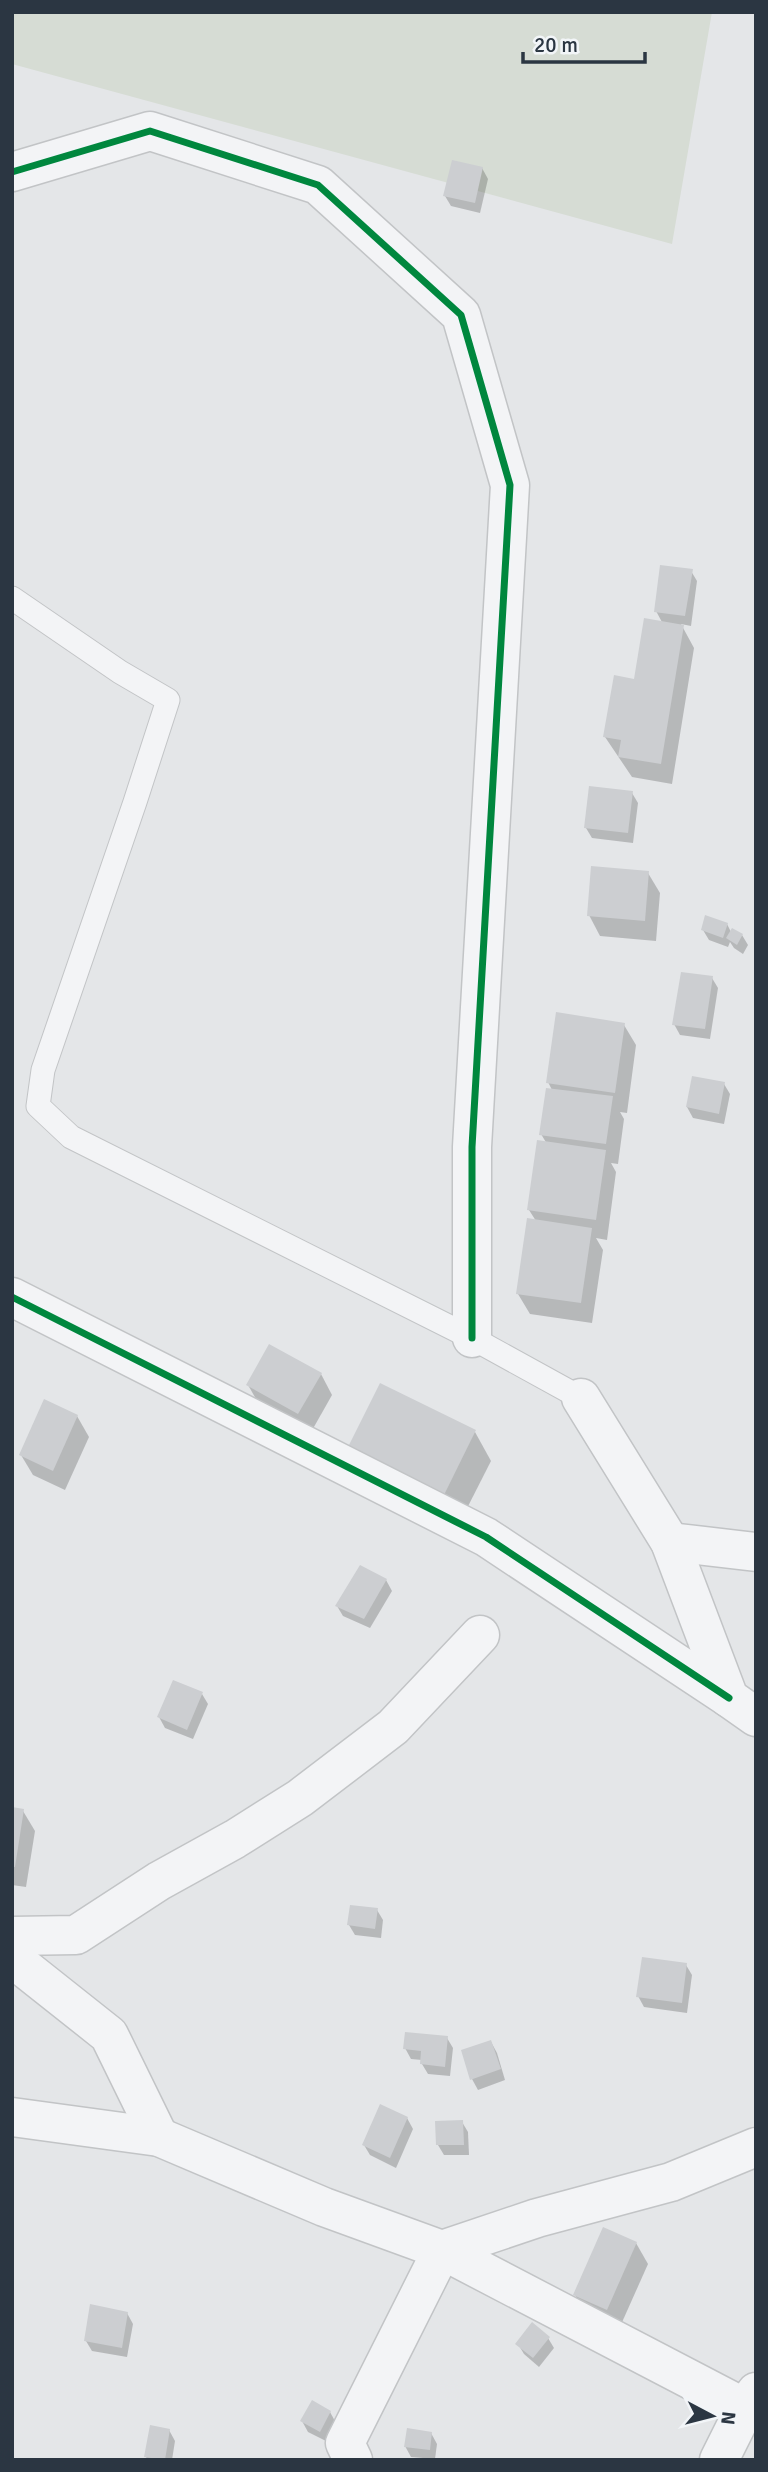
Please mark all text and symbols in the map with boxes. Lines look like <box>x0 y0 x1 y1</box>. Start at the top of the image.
scale bar <box>523 21 646 65</box>
text: 20 m <box>534 32 578 58</box>
north arrow <box>677 2381 747 2451</box>
text: N <box>715 2410 741 2426</box>

